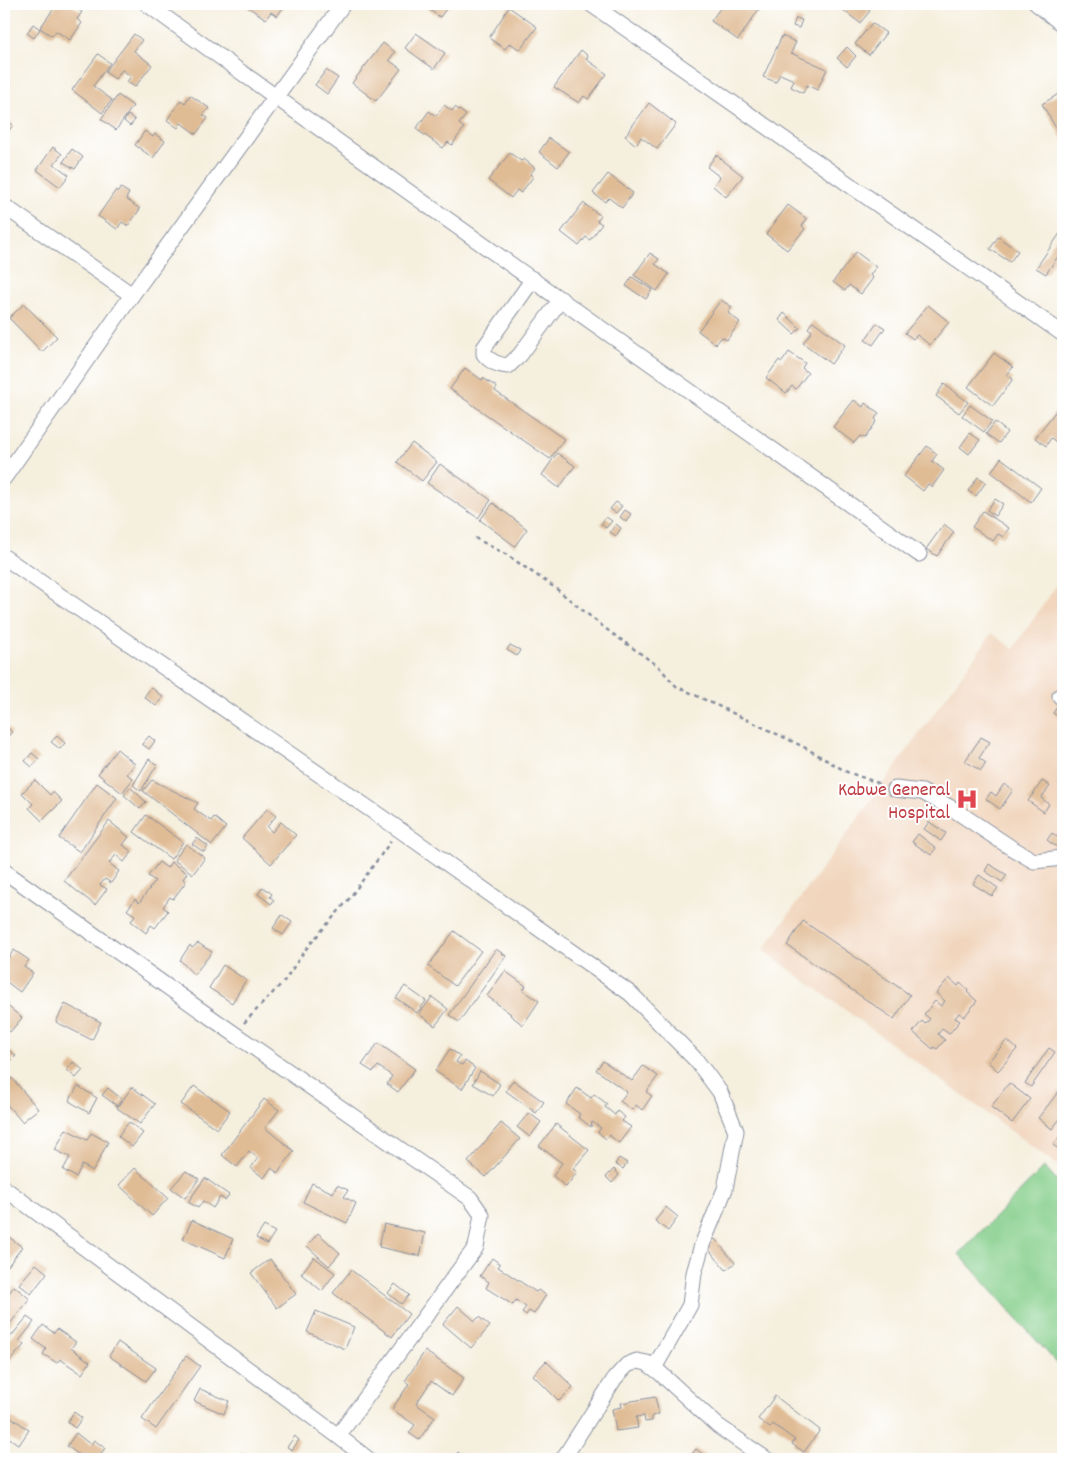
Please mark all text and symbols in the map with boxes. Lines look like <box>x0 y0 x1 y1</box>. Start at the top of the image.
place label: Kabwe General Hospital <box>838 777 950 828</box>
hospital icon: Kabwe General Hospital <box>954 786 980 812</box>

